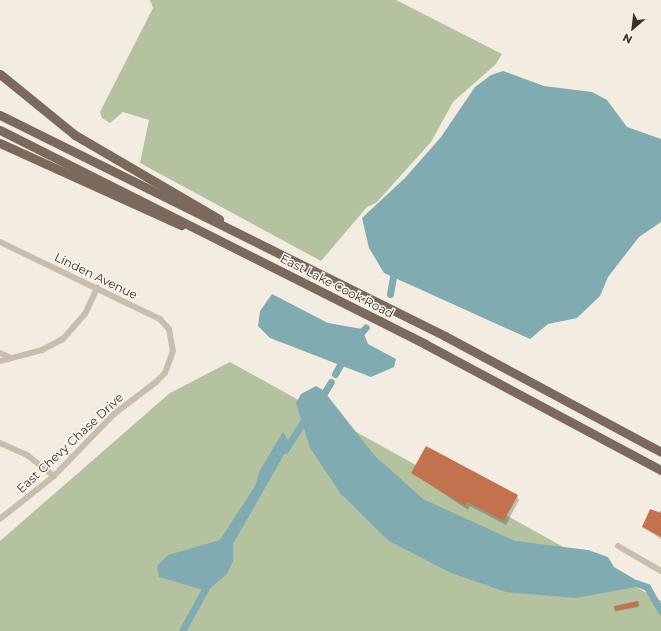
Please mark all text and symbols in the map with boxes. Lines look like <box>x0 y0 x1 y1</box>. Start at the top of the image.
north arrow <box>613 8 653 48</box>
text: N <box>620 30 635 47</box>
street label: Linden Avenue <box>52 250 140 302</box>
street label: East Lake Cook Road <box>278 251 396 321</box>
street label: East Chevy Chase Drive <box>14 390 126 496</box>

